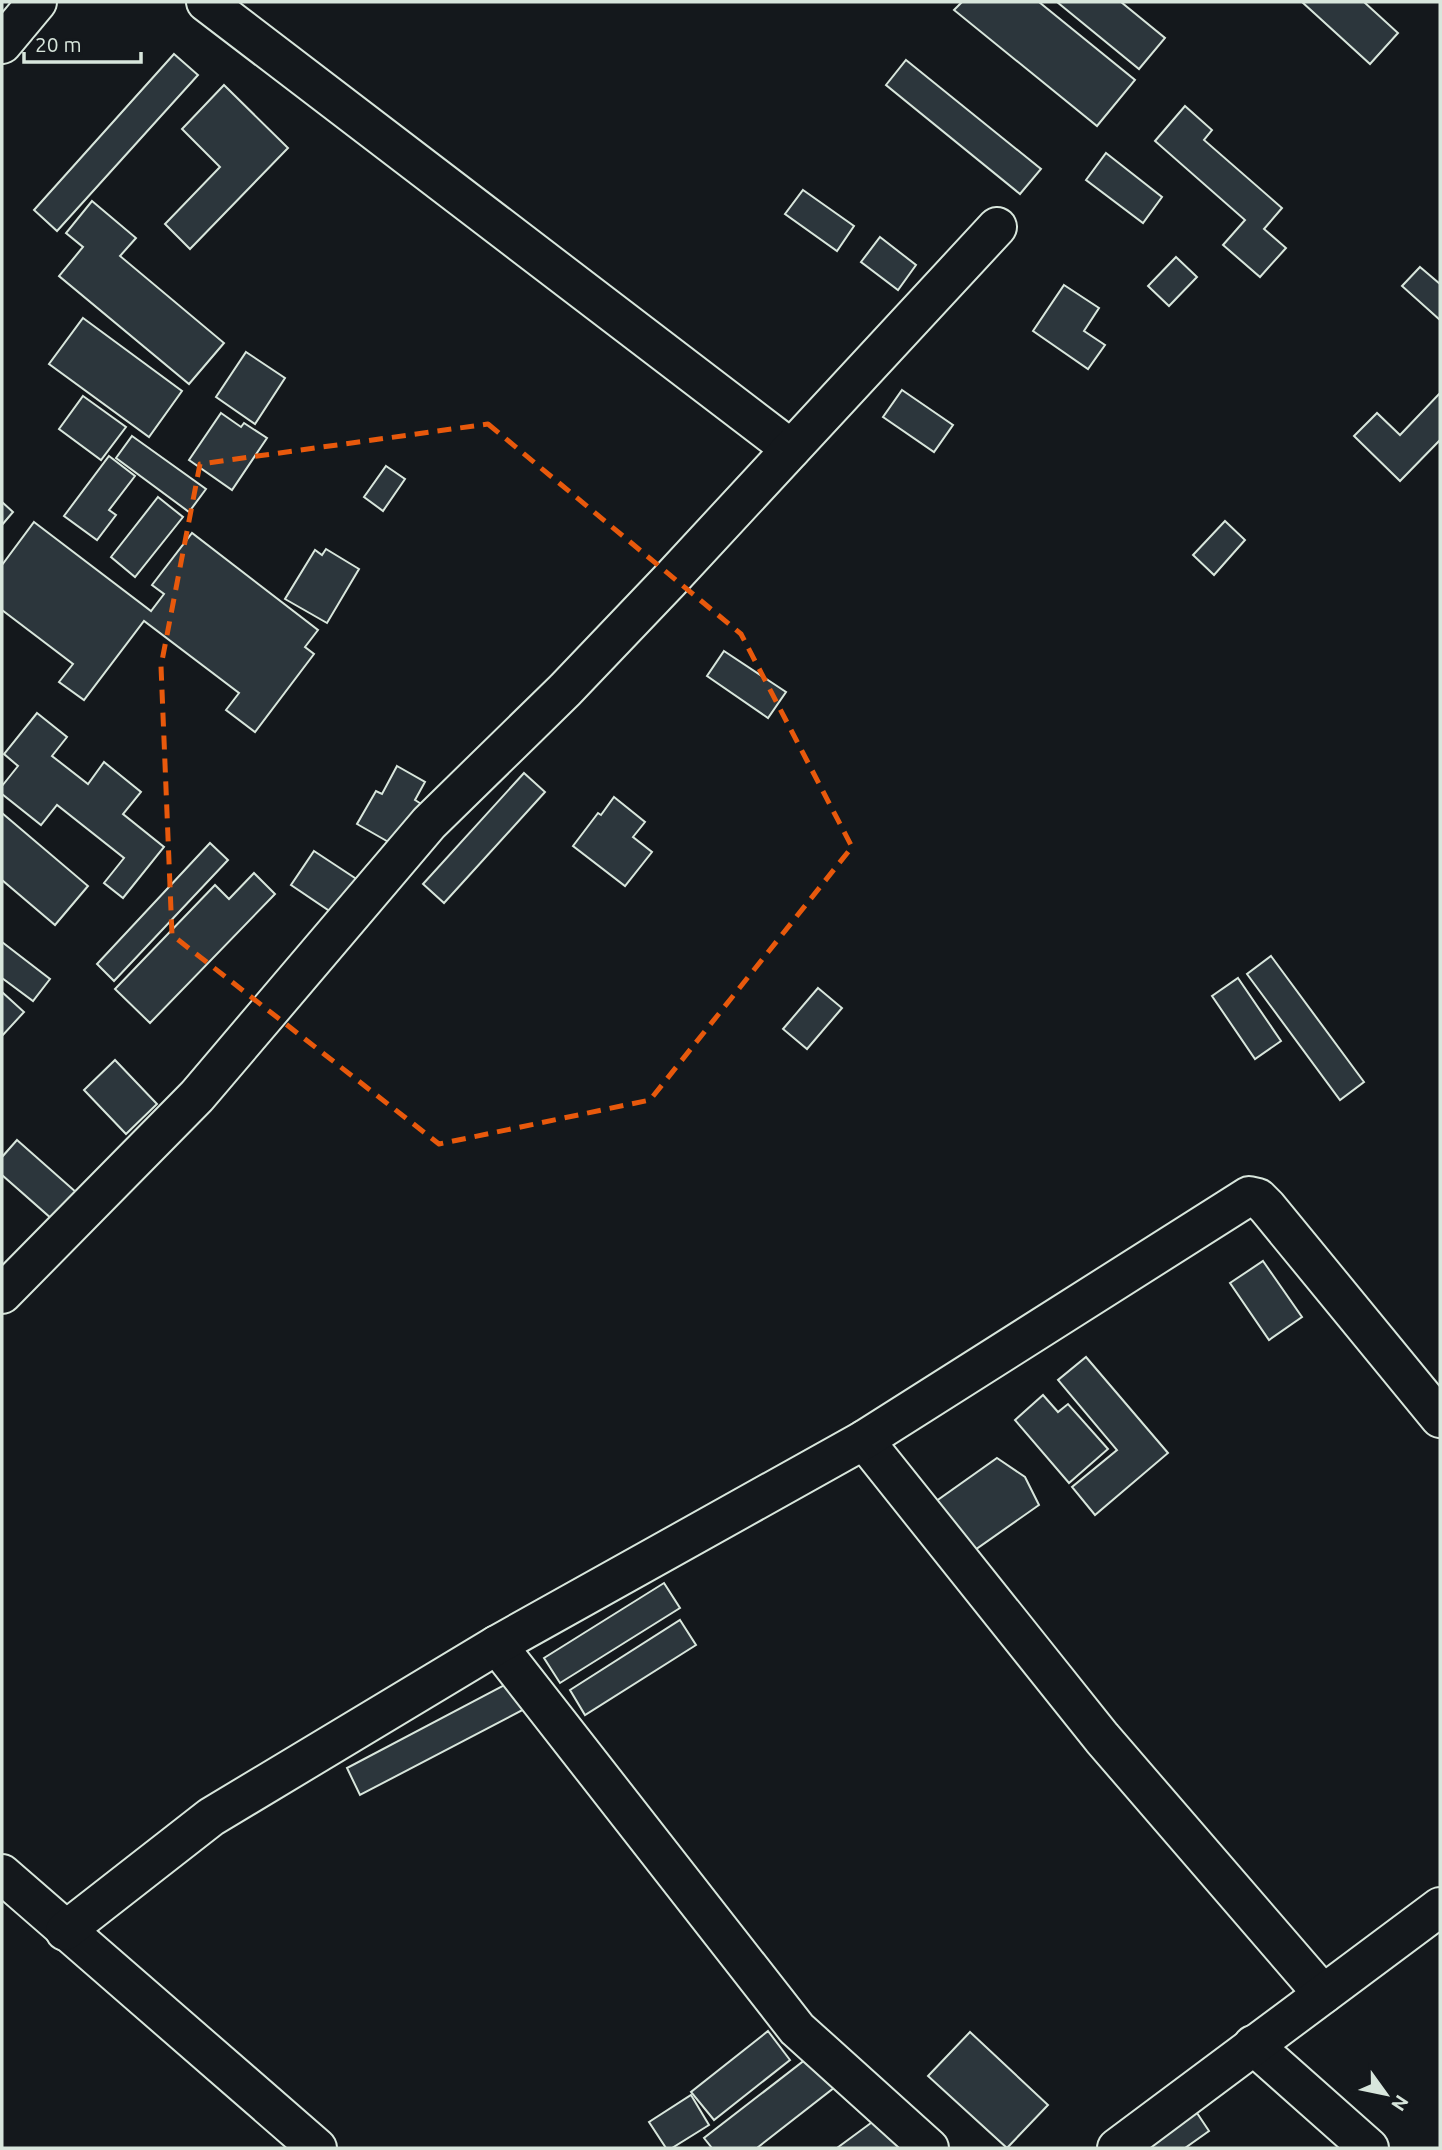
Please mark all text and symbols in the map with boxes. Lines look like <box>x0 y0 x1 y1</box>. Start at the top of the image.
scale bar <box>24 21 142 65</box>
text: 20 m <box>35 32 82 56</box>
north arrow <box>1351 2059 1421 2129</box>
text: N <box>1387 2091 1413 2115</box>

